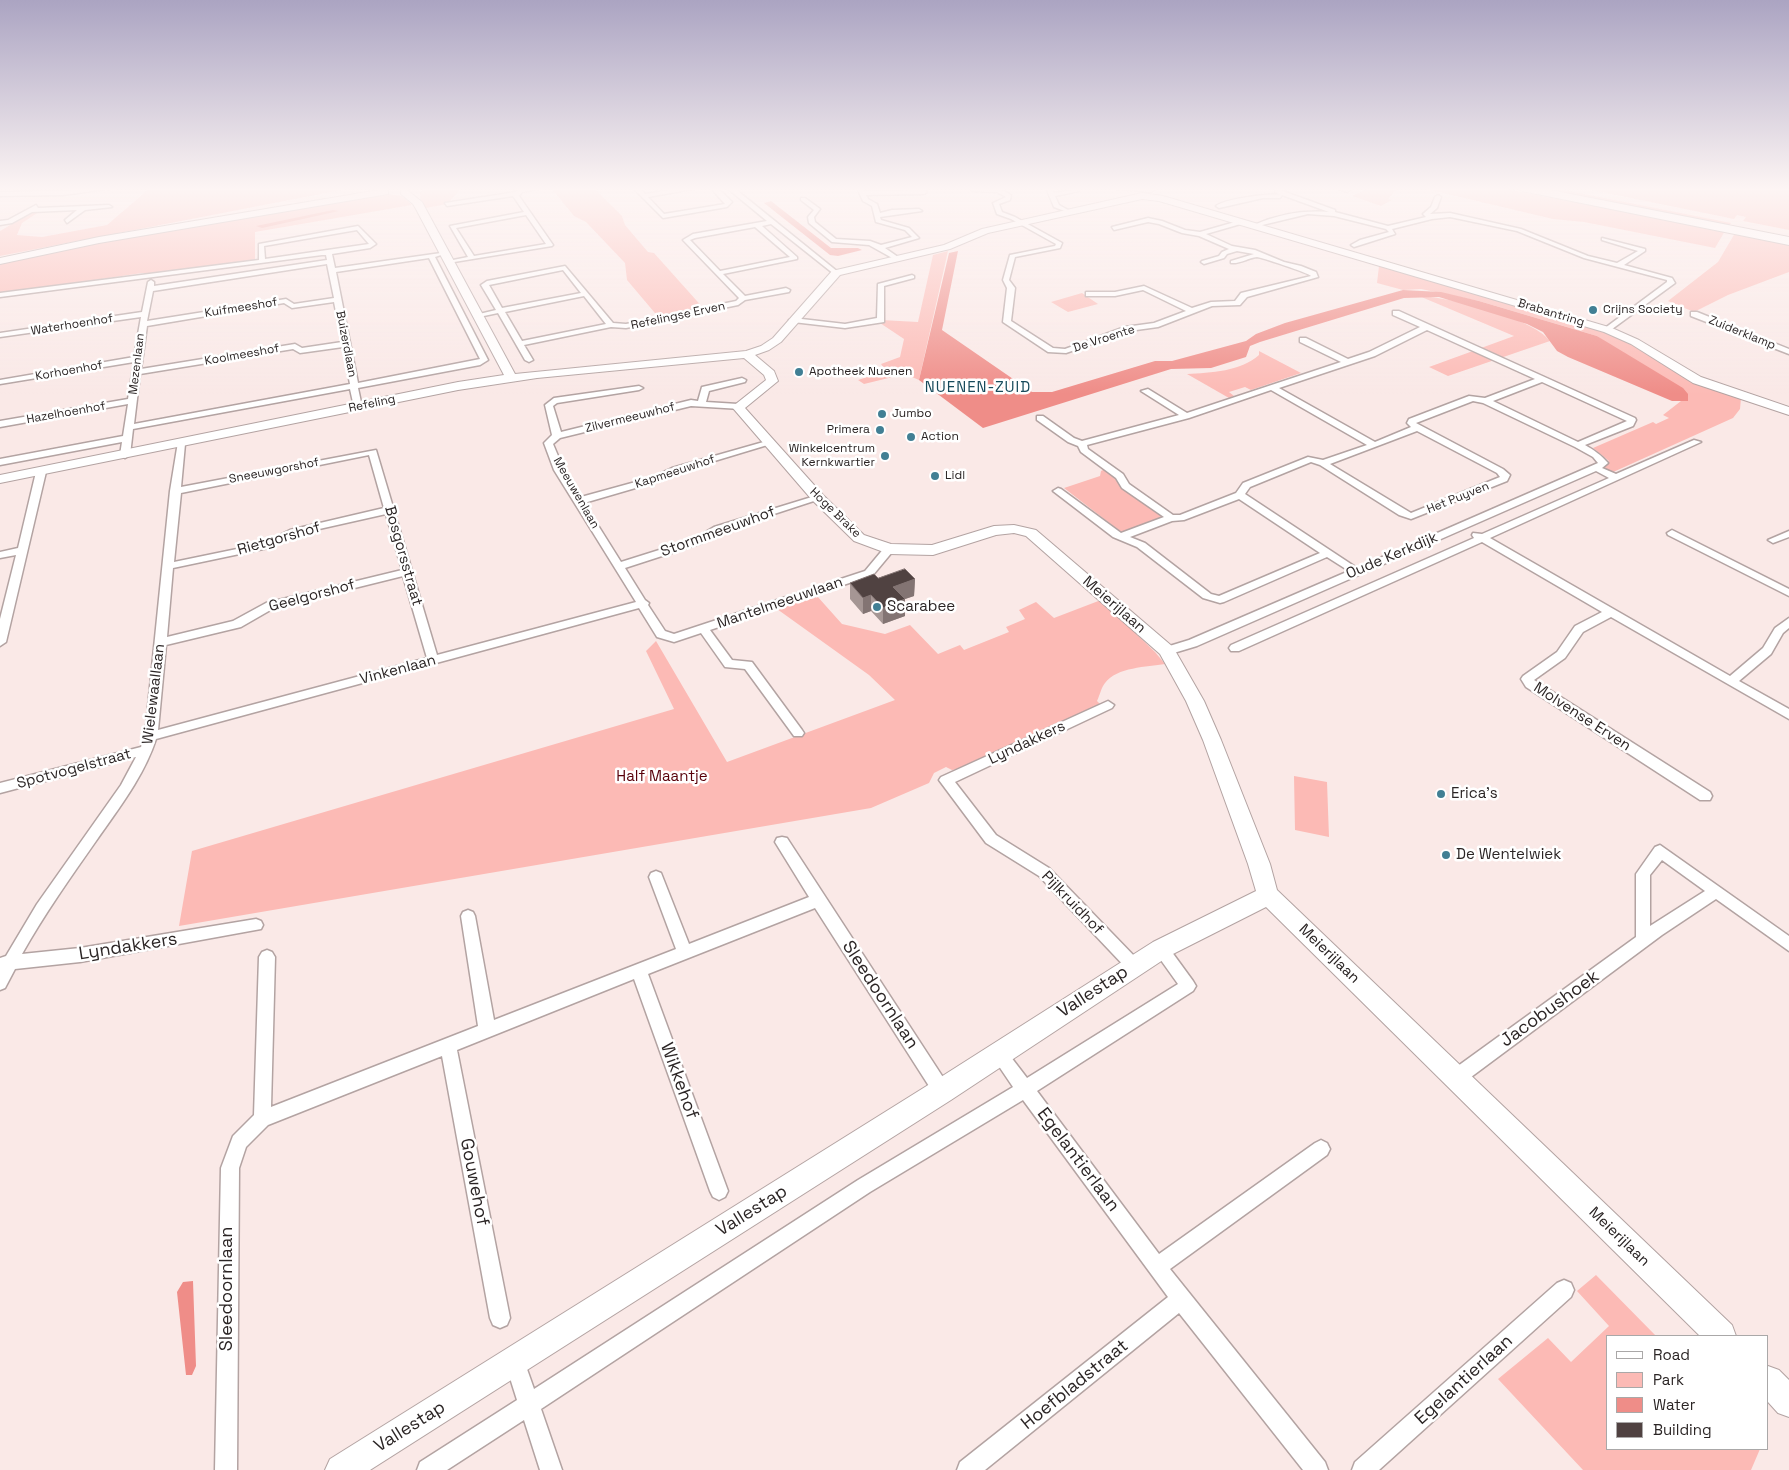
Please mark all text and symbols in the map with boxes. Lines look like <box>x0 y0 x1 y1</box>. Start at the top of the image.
street label: Kuifmeeshof <box>204 295 278 321</box>
street label: Brabantring <box>1516 296 1586 330</box>
street label: Refelingse Erven <box>630 299 726 333</box>
place label: Crijns Society <box>1603 303 1683 317</box>
marker: Crijns Society <box>1587 304 1599 316</box>
street label: Buizerdlaan <box>332 310 360 378</box>
street label: Waterhoenhof <box>30 311 114 339</box>
street label: Zuiderklamp <box>1706 313 1778 353</box>
street label: De Vroente <box>1071 322 1137 356</box>
street label: Mezenlaan <box>126 332 148 396</box>
street label: Koolmeeshof <box>204 341 280 369</box>
street label: Korhoenhof <box>34 358 104 384</box>
place label: Apotheek Nuenen <box>809 365 912 379</box>
marker: Apotheek Nuenen <box>793 366 805 378</box>
district label: NUENEN-ZUID <box>923 379 1033 397</box>
street label: Refeling <box>347 392 397 416</box>
street label: Hazelhoenhof <box>25 399 107 427</box>
street label: Zilvermeeuwhof <box>584 400 676 436</box>
place label: Jumbo <box>892 407 932 421</box>
marker: Jumbo <box>876 408 888 420</box>
place label: Primera <box>827 423 870 437</box>
marker: Primera <box>874 424 886 436</box>
place label: Action <box>921 430 959 444</box>
marker: Action <box>905 431 917 443</box>
place label: Winkelcentrum Kernkwartier <box>789 442 875 470</box>
marker: Winkelcentrum Kernkwartier <box>879 450 891 462</box>
street label: Kapmeeuwhof <box>633 452 717 492</box>
street label: Sneeuwgorshof <box>228 455 320 487</box>
street label: Meeuwenlaan <box>550 455 602 531</box>
place label: Lidl <box>945 469 965 483</box>
marker: Lidl <box>929 470 941 482</box>
street label: Het Puyven <box>1425 479 1491 517</box>
street label: Hoge Brake <box>806 485 864 541</box>
street label: Stormmeeuwhof <box>658 503 778 561</box>
street label: Bosgorsstraat <box>380 504 426 608</box>
street label: Rietgorshof <box>235 519 323 559</box>
street label: Oude Kerkdijk <box>1343 529 1441 583</box>
street label: Mantelmeeuwlaan <box>715 573 845 633</box>
street label: Meierijlaan <box>1079 573 1149 637</box>
street label: Geelgorshof <box>267 576 357 616</box>
place label: Scarabee <box>887 598 955 616</box>
marker: Scarabee <box>871 601 883 613</box>
street label: Wielewaallaan <box>139 643 169 745</box>
street label: Vinkenlaan <box>358 651 438 689</box>
street label: Molvense Erven <box>1530 679 1634 755</box>
street label: Lyndakkers <box>986 717 1068 769</box>
street label: Spotvogelstraat <box>15 745 133 793</box>
park label: Half Maantje <box>616 768 708 786</box>
place label: Erica's <box>1451 785 1498 803</box>
marker: Erica's <box>1435 788 1447 800</box>
place label: De Wentelwiek <box>1456 846 1561 864</box>
marker: De Wentelwiek <box>1440 849 1452 861</box>
street label: Pijlkruidhof <box>1037 868 1107 938</box>
street label: Meierijlaan <box>1295 921 1363 987</box>
street label: Lyndakkers <box>77 929 179 965</box>
street label: Sleedoornlaan <box>837 937 923 1053</box>
street label: Vallestap <box>1054 961 1132 1023</box>
street label: Jacobushoek <box>1496 966 1604 1052</box>
street label: Wikkehof <box>655 1040 703 1122</box>
street label: Egelantierlaan <box>1032 1104 1124 1216</box>
street label: Gouwehof <box>455 1136 493 1228</box>
street label: Vallestap <box>712 1181 792 1241</box>
street label: Meierijlaan <box>1585 1204 1653 1270</box>
street label: Sleedoornlaan <box>216 1227 238 1351</box>
street label: Egelantierlaan <box>1411 1330 1517 1430</box>
street label: Hoefbladstraat <box>1017 1335 1133 1435</box>
legend <box>1606 1335 1769 1450</box>
text: Road <box>1653 1345 1690 1364</box>
text: Park <box>1653 1370 1684 1389</box>
text: Water <box>1653 1395 1695 1414</box>
street label: Vallestap <box>370 1397 450 1457</box>
text: Building <box>1653 1420 1712 1439</box>

